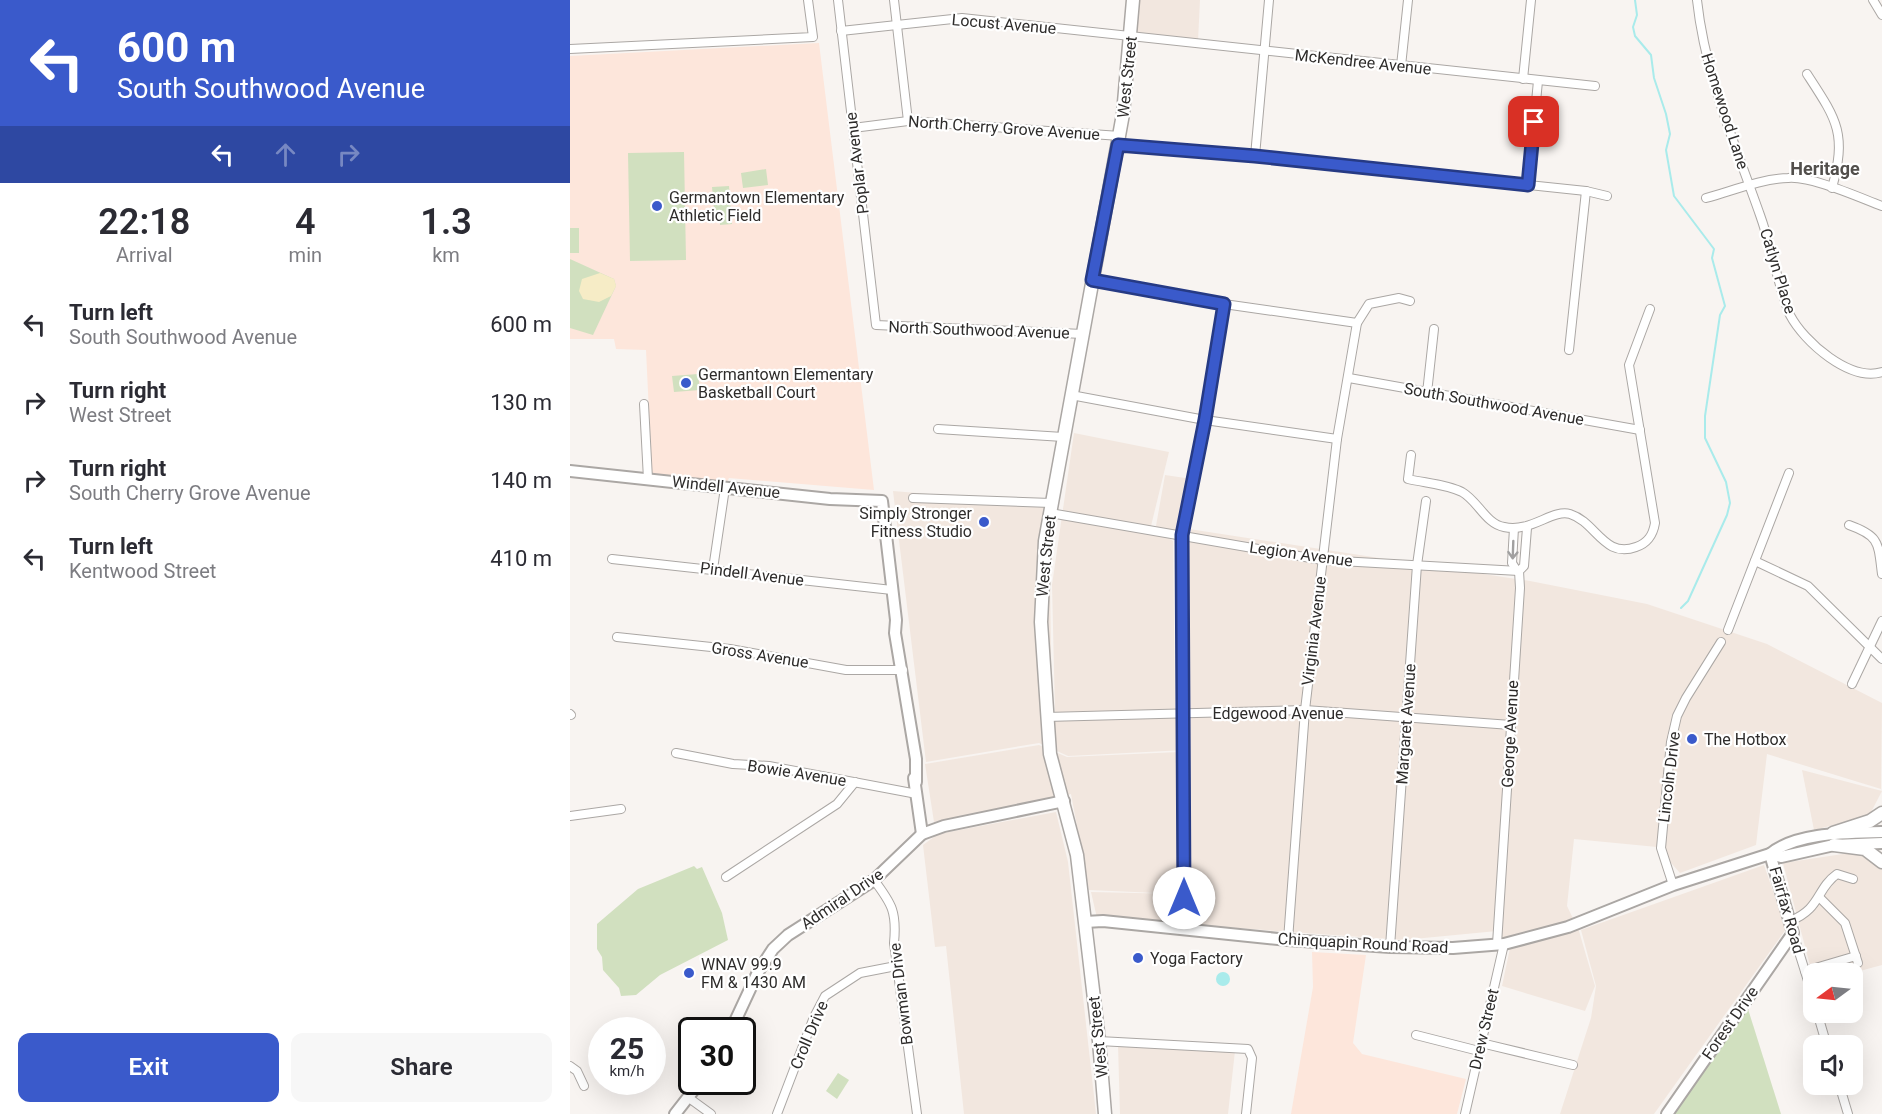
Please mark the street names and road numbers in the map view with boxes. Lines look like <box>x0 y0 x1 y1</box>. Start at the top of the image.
street label: Locust Avenue <box>951 10 1057 38</box>
street label: West Street <box>1113 35 1141 119</box>
street label: McKendree Avenue <box>1294 45 1432 79</box>
street label: Homewood Lane <box>1697 51 1753 171</box>
street label: Poplar Avenue <box>841 111 873 215</box>
street label: North Cherry Grove Avenue <box>907 112 1101 144</box>
street label: Catlyn Place <box>1756 226 1800 316</box>
street label: North Southwood Avenue <box>888 317 1070 343</box>
street label: South Southwood Avenue <box>1402 379 1586 429</box>
street label: Windell Avenue <box>671 472 781 502</box>
street label: West Street <box>1032 514 1060 598</box>
street label: Legion Avenue <box>1248 537 1354 571</box>
street label: Pindell Avenue <box>699 558 805 590</box>
street label: Virginia Avenue <box>1298 575 1330 687</box>
street label: Gross Avenue <box>710 638 810 672</box>
street label: Margaret Avenue <box>1392 663 1420 785</box>
street label: George Avenue <box>1498 680 1522 788</box>
street label: Edgewood Avenue <box>1212 704 1344 723</box>
street label: Lincoln Drive <box>1654 730 1684 824</box>
street label: Bowie Avenue <box>746 756 848 790</box>
street label: Fairfax Road <box>1766 864 1808 956</box>
street label: Admiral Drive <box>797 865 887 933</box>
street label: Chinquapin Round Road <box>1277 929 1449 957</box>
street label: Bowman Drive <box>885 942 917 1046</box>
street label: Forest Drive <box>1698 983 1762 1063</box>
street label: Drew Street <box>1465 987 1503 1071</box>
street label: West Street <box>1084 995 1112 1079</box>
street label: Croll Drive <box>786 998 832 1072</box>

